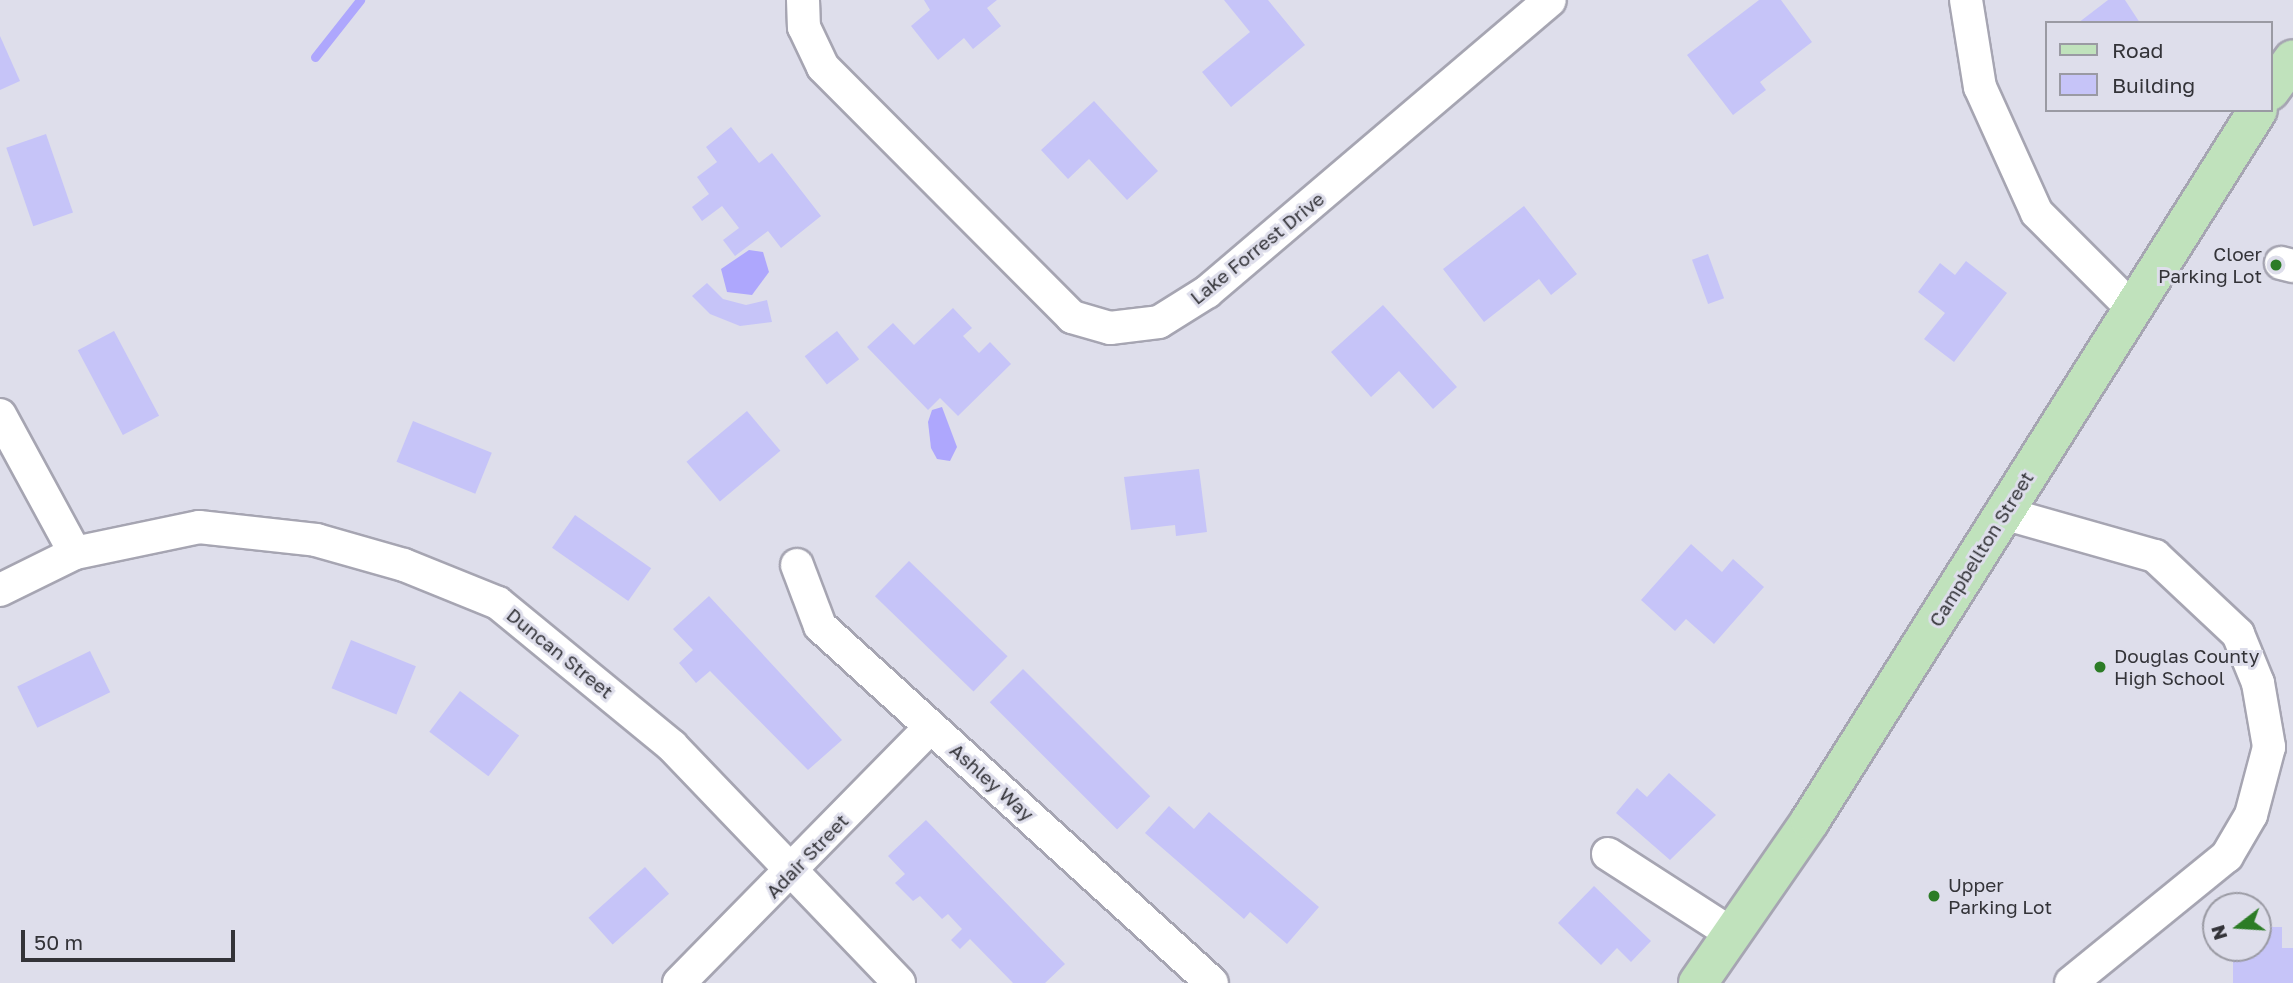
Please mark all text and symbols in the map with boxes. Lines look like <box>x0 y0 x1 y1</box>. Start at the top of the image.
legend <box>2044 21 2272 112</box>
text: Road <box>2112 37 2163 63</box>
text: Building <box>2112 72 2195 98</box>
street label: Lake Forrest Drive <box>1185 187 1329 309</box>
place label: Cloer Parking Lot <box>2158 243 2262 287</box>
marker: Cloer Parking Lot <box>2268 257 2284 273</box>
street label: Campbellton Street <box>1924 467 2038 631</box>
street label: Duncan Street <box>502 603 618 703</box>
place label: Douglas County High School <box>2114 645 2259 689</box>
marker: Douglas County High School <box>2092 659 2108 675</box>
street label: Ashley Way <box>945 738 1039 826</box>
street label: Adair Street <box>761 809 853 903</box>
place label: Upper Parking Lot <box>1948 874 2052 918</box>
marker: Upper Parking Lot <box>1926 888 1942 904</box>
north arrow <box>2202 892 2272 962</box>
scale bar <box>24 916 238 960</box>
text: N <box>2205 922 2231 943</box>
text: 50 m <box>34 929 83 955</box>

